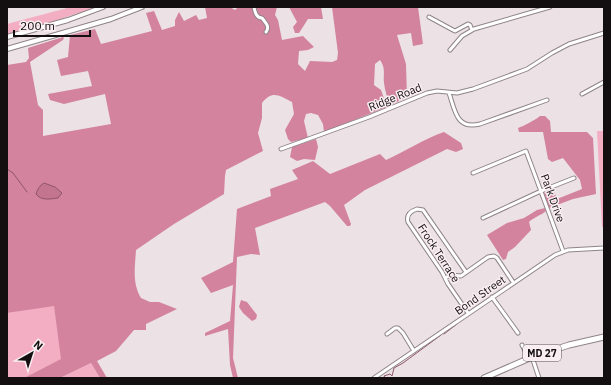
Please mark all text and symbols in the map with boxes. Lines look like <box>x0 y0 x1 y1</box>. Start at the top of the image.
scale bar <box>14 12 90 38</box>
text: 200 m <box>20 18 55 33</box>
street label: Ridge Road <box>366 80 424 114</box>
street label: Park Drive <box>538 172 568 224</box>
street label: Frock Terrace <box>415 221 463 285</box>
street label: Bond Street <box>452 272 508 318</box>
north arrow <box>12 333 52 373</box>
text: N <box>31 337 46 353</box>
road number: MD 27 <box>523 345 561 361</box>

